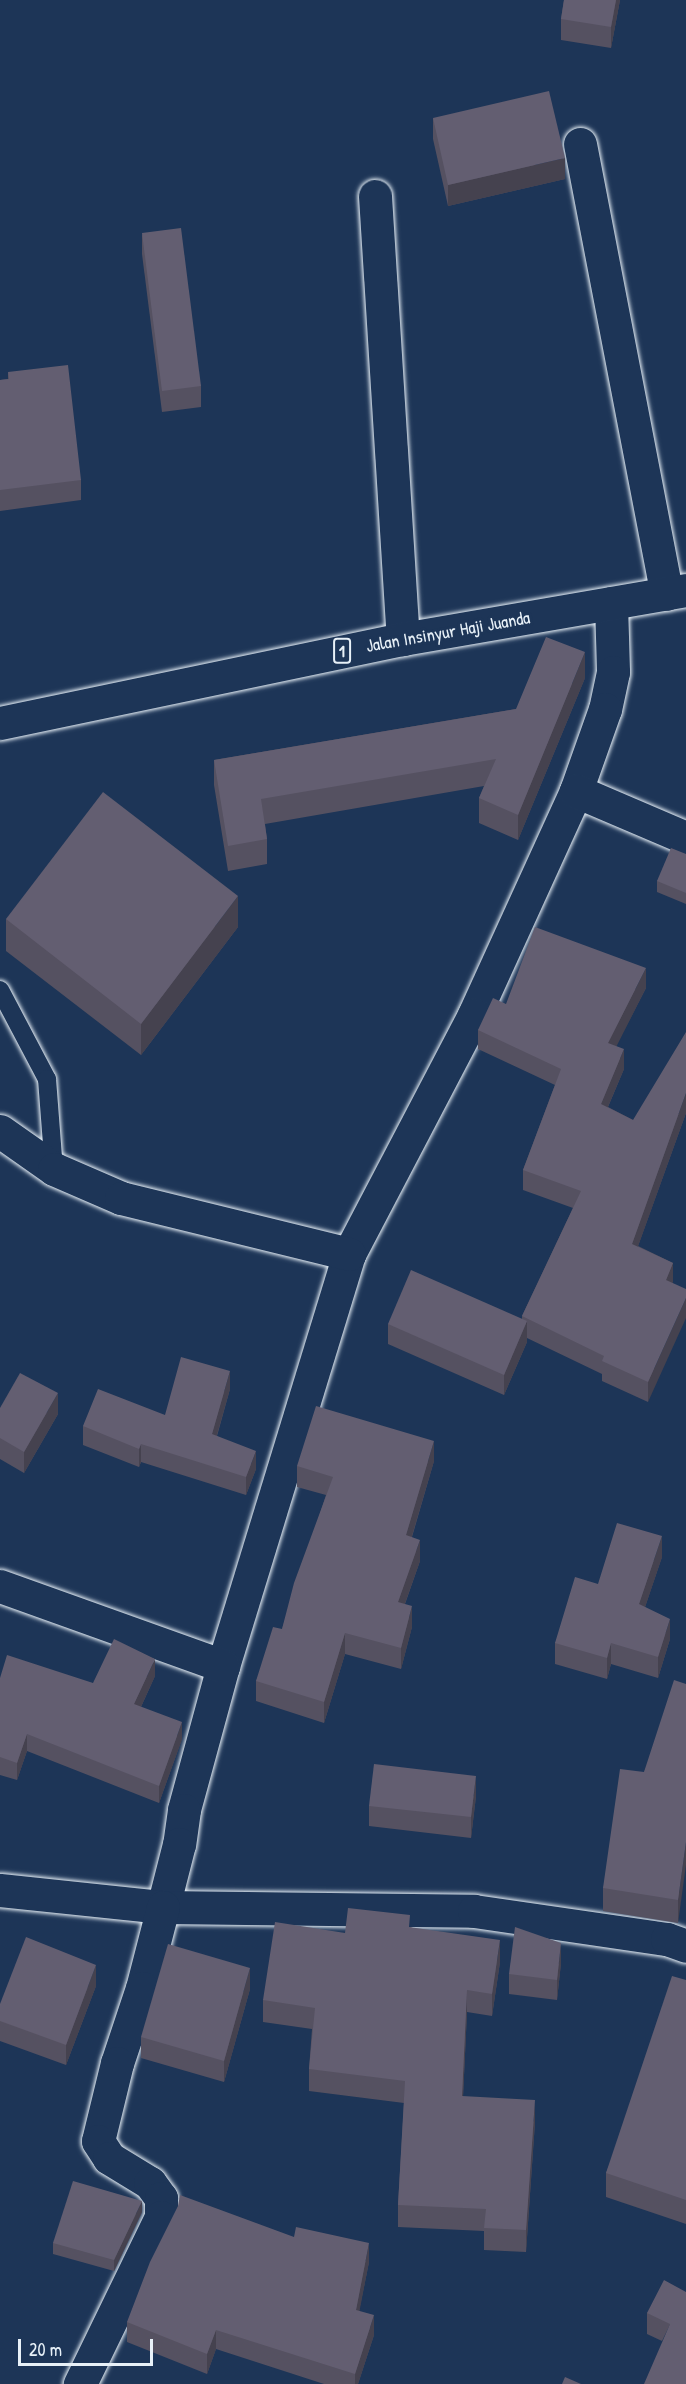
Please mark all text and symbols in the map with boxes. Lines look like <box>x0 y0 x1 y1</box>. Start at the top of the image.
street label: Jalan Insinyur Haji Juanda <box>364 607 532 657</box>
road number: 1 <box>333 638 351 664</box>
scale bar <box>21 2327 156 2365</box>
text: 20 m <box>29 2337 62 2362</box>

